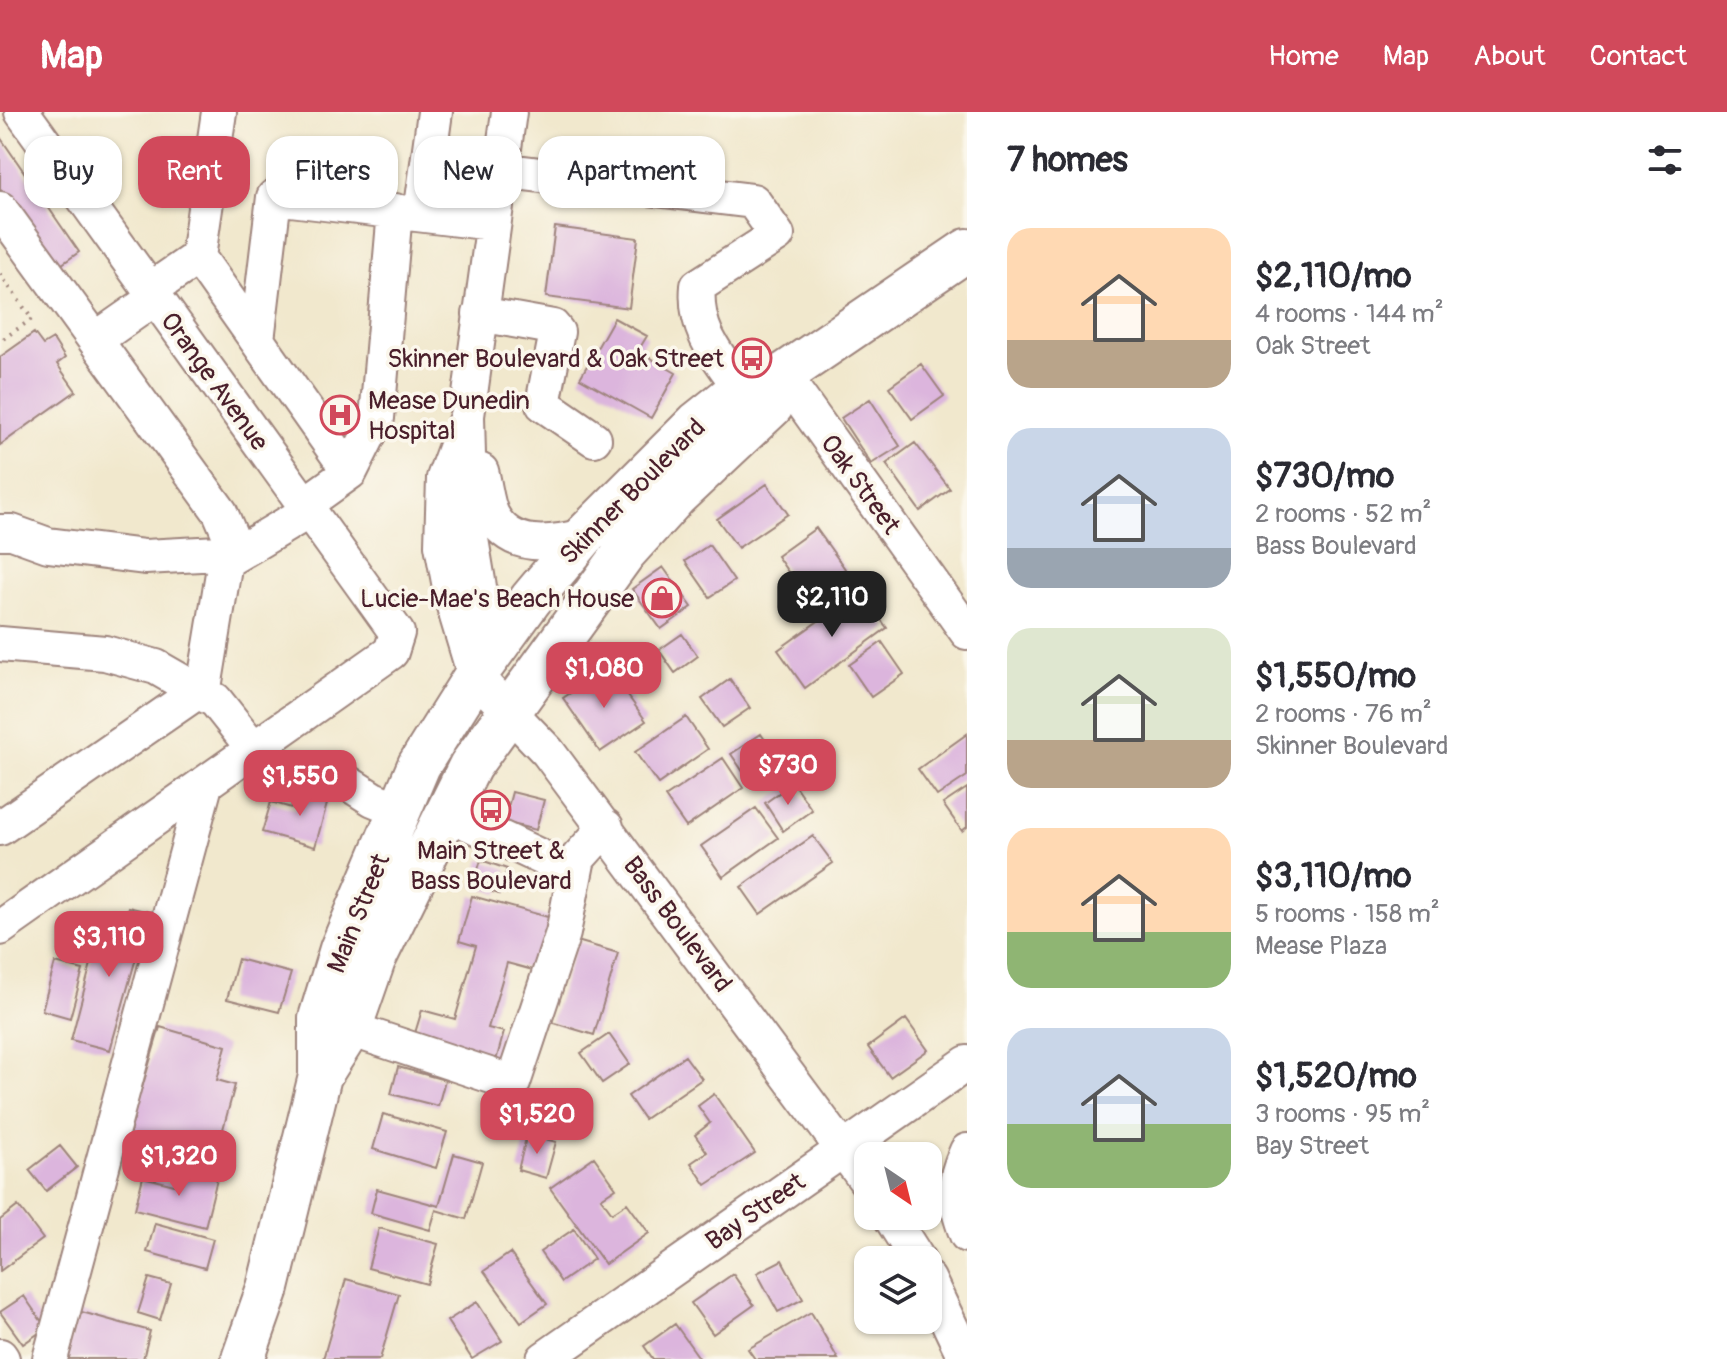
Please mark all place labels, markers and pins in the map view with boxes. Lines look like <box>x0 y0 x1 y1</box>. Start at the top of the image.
bus stop icon: Skinner Boulevard & Oak Street <box>731 337 773 379</box>
place label: Skinner Boulevard & Oak Street <box>387 343 725 375</box>
place label: Mease Dunedin Hospital <box>368 385 530 447</box>
hospital icon: Mease Dunedin Hospital <box>319 394 361 436</box>
pin: $2,110 <box>767 571 897 639</box>
shop icon: Lucie-Mae's Beach House <box>641 577 683 619</box>
place label: Lucie-Mae's Beach House <box>360 583 634 615</box>
pin: $1,080 <box>539 642 669 710</box>
pin: $730 <box>741 739 835 807</box>
pin: $1,550 <box>235 750 365 818</box>
bus stop icon: Main Street & Bass Boulevard <box>470 789 512 831</box>
place label: Main Street & Bass Boulevard <box>410 835 572 897</box>
pin: $3,110 <box>44 911 174 979</box>
pin: $1,520 <box>472 1088 602 1156</box>
pin: $1,320 <box>114 1130 244 1198</box>

